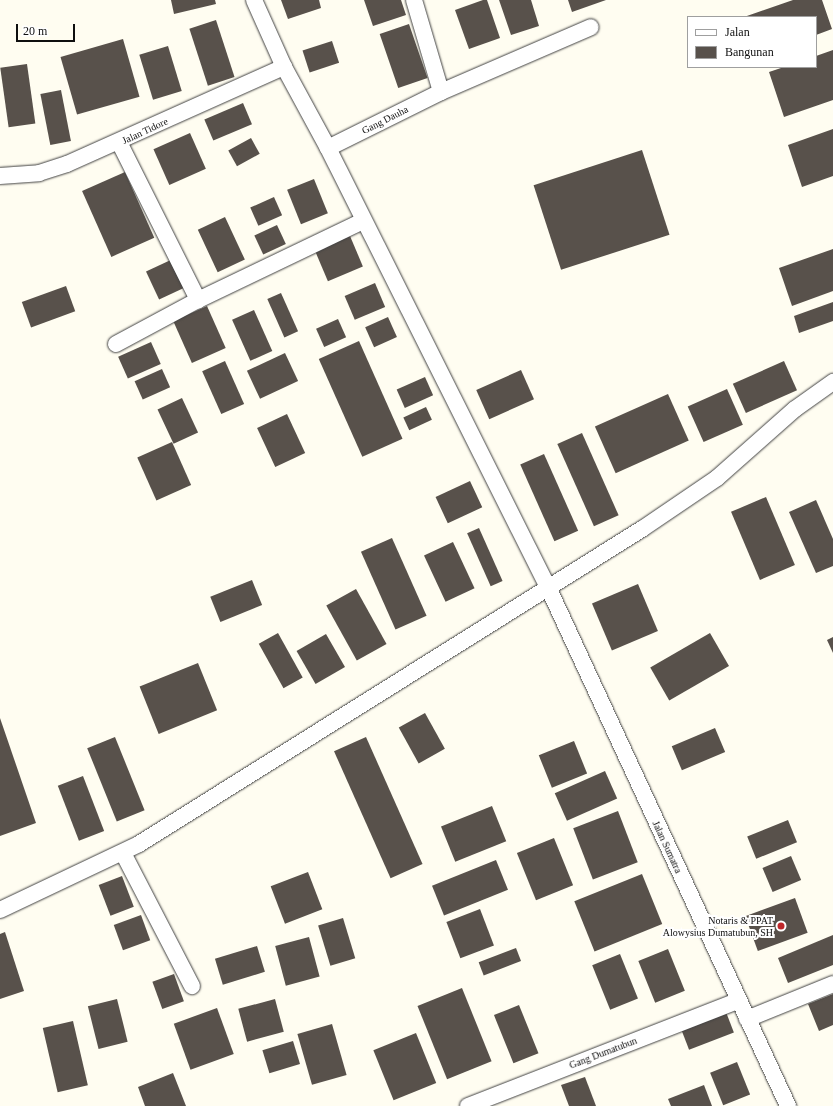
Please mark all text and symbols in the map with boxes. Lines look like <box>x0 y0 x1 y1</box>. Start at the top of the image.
scale bar <box>18 16 77 42</box>
legend <box>687 16 817 68</box>
text: 20 m <box>23 24 47 38</box>
text: Jalan <box>725 25 750 39</box>
text: Bangunan <box>725 45 774 59</box>
street label: Gang Dauha <box>360 103 410 137</box>
street label: Jalan Tidore <box>120 115 170 147</box>
street label: Jalan Sumatra <box>650 819 684 875</box>
place label: Notaris & PPAT Alowysius Dumatubun, SH <box>663 914 773 938</box>
marker: Notaris & PPAT Alowysius Dumatubun, SH <box>776 921 786 931</box>
street label: Gang Dumatubun <box>568 1035 638 1071</box>

